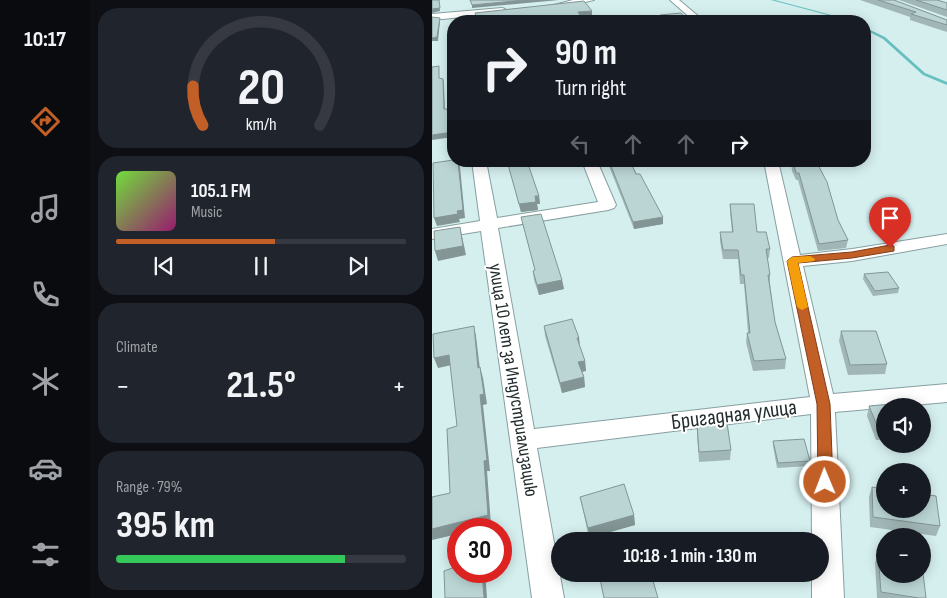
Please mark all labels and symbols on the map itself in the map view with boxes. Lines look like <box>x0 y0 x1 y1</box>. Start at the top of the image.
pin <box>869 197 911 248</box>
street label: улица 10 лет за Индустриализацию <box>483 262 543 498</box>
street label: Бригадная улица <box>670 394 798 436</box>
position arrow <box>798 455 850 507</box>
speed limit sign: 30 <box>447 518 512 583</box>

